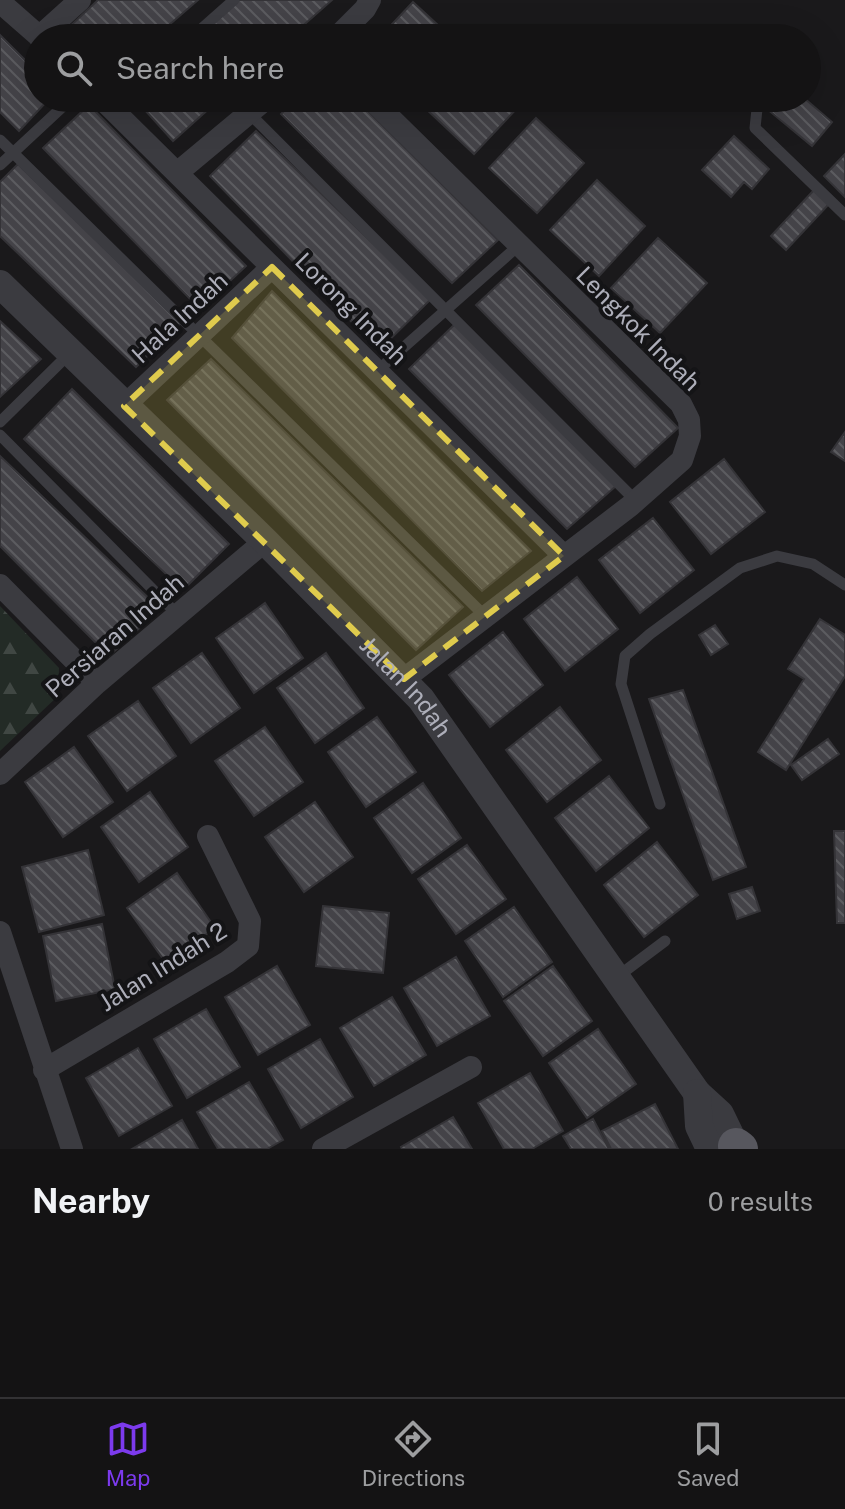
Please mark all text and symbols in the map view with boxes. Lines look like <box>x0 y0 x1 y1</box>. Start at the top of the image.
search box <box>24 24 821 112</box>
icon: search <box>52 46 96 90</box>
text: Search here <box>116 50 284 86</box>
street label: Lorong Indah <box>290 247 413 370</box>
street label: Lengkok Indah <box>571 261 706 396</box>
street label: Hala Indah <box>126 266 233 368</box>
street label: Persiaran Indah <box>40 568 189 703</box>
street label: Jalan Indah <box>354 630 458 742</box>
street label: Jalan Indah 2 <box>94 916 231 1016</box>
text: Nearby <box>32 1181 150 1221</box>
text: 0 results <box>708 1186 813 1217</box>
tab: Map <box>106 1417 150 1491</box>
tab: Directions <box>362 1417 465 1491</box>
tab: Saved <box>676 1417 739 1491</box>

